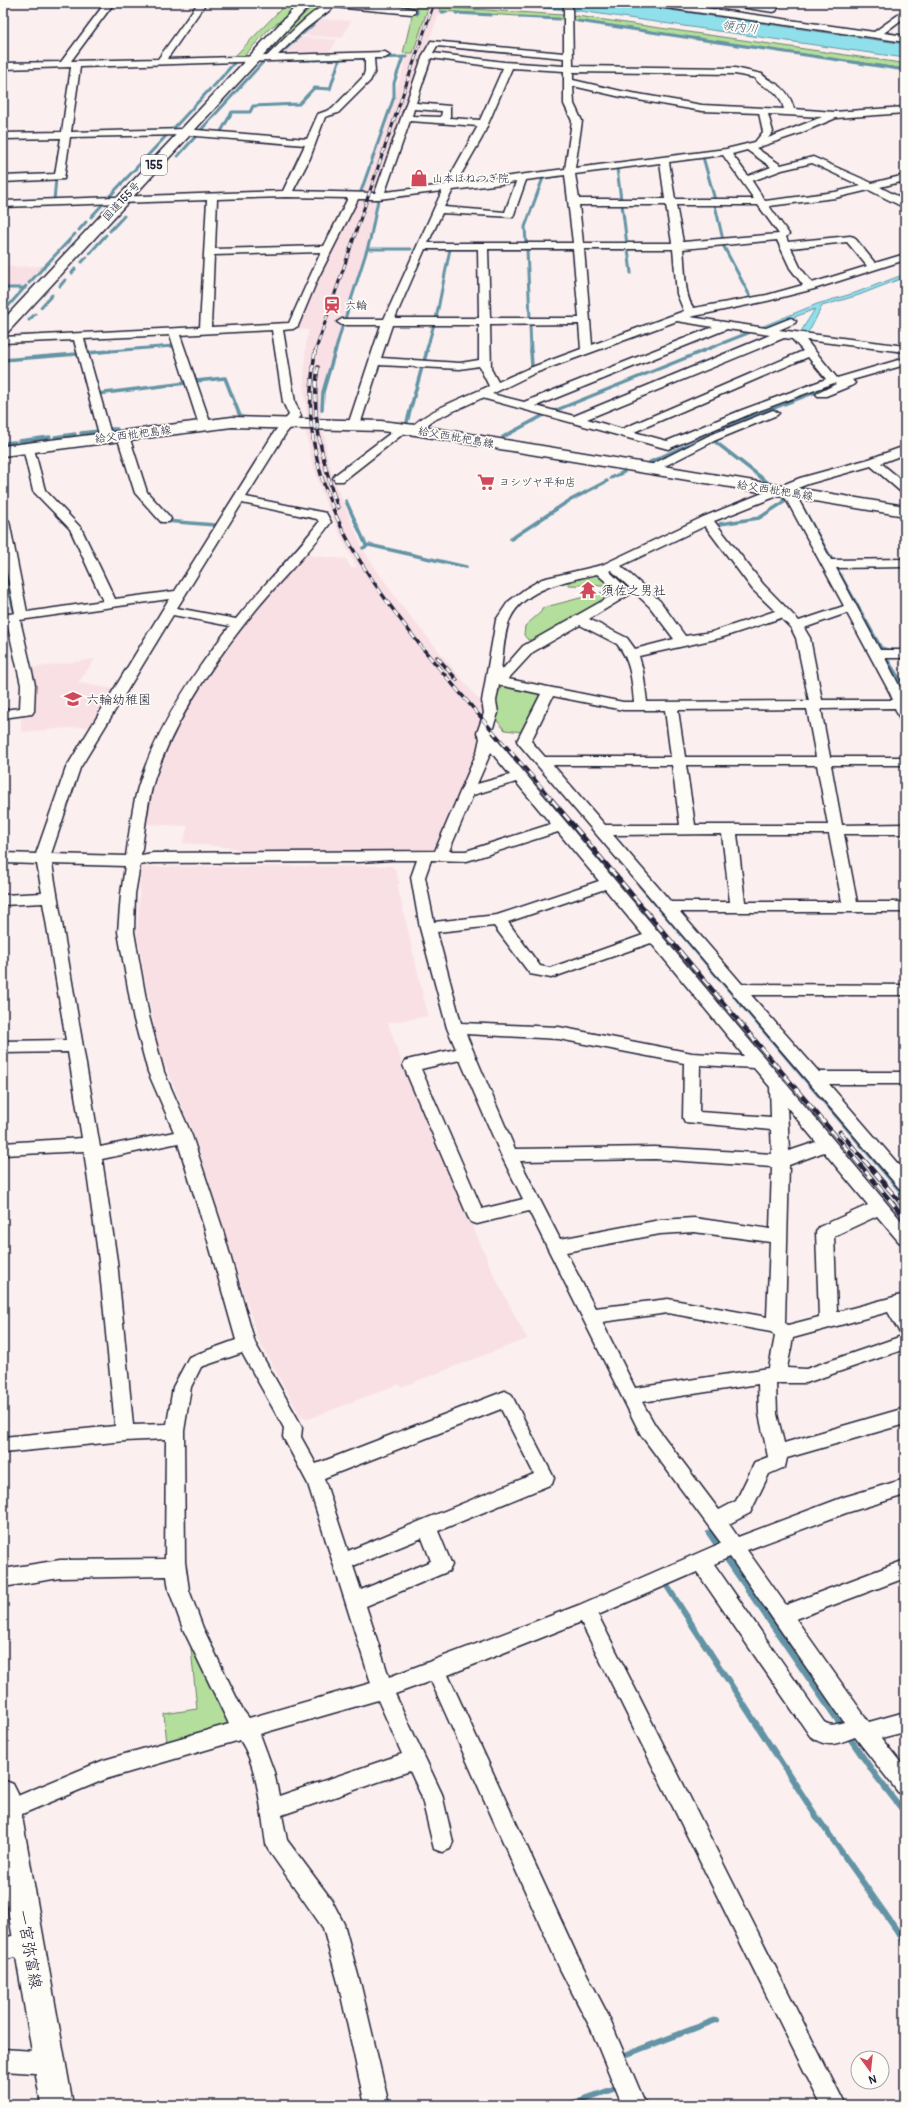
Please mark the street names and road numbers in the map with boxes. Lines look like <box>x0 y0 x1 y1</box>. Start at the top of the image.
road number: 155 <box>141 155 167 175</box>
street label: 国道155号 <box>100 179 143 224</box>
street label: 給父西枇杷島線 <box>94 423 172 446</box>
street label: 給父西枇杷島線 <box>417 424 495 451</box>
street label: 給父西枇杷島線 <box>736 478 814 503</box>
street label: 一宮弥富線 <box>12 1908 46 1990</box>

